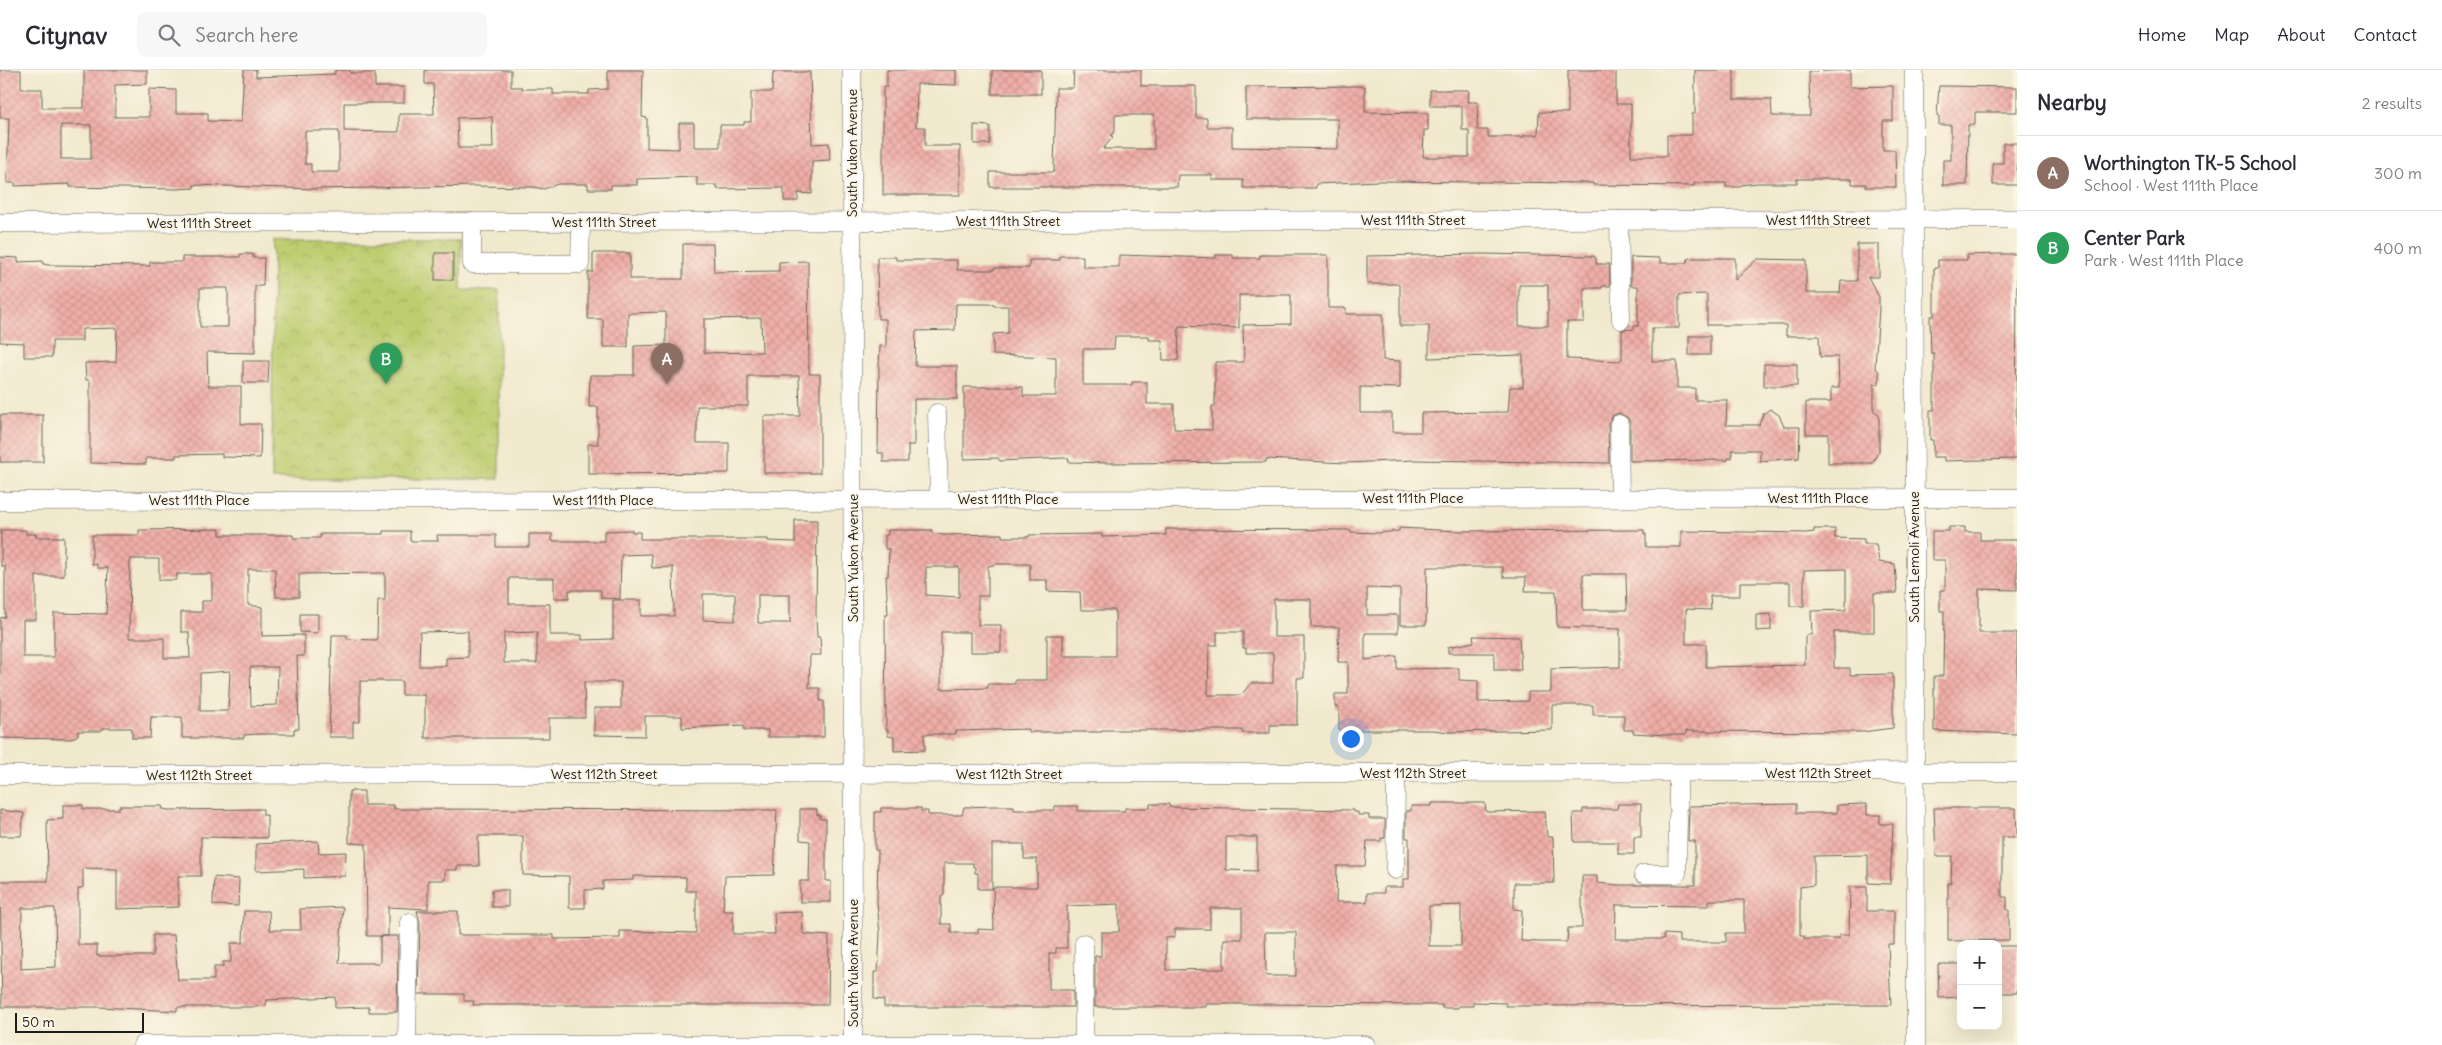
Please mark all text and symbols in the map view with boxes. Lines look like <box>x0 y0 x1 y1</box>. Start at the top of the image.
search box <box>137 12 487 57</box>
text: Citynav <box>25 20 107 50</box>
icon: search <box>155 21 183 49</box>
text: Search here <box>195 23 298 47</box>
text: Home <box>2138 23 2186 46</box>
text: Map <box>2214 23 2249 46</box>
text: About <box>2277 23 2325 46</box>
text: Contact <box>2353 23 2417 46</box>
street label: South Yukon Avenue <box>843 89 861 217</box>
text: Nearby <box>2037 89 2107 116</box>
text: 2 results <box>2362 93 2422 113</box>
text: Worthington TK-5 School <box>2084 151 2296 175</box>
text: A <box>2048 163 2058 183</box>
text: 300 m <box>2374 163 2422 183</box>
text: School · West 111th Place <box>2084 175 2258 195</box>
street label: West 111th Street <box>1361 211 1465 229</box>
street label: West 111th Street <box>1766 211 1870 229</box>
street label: West 111th Street <box>956 212 1060 230</box>
street label: West 111th Street <box>552 213 656 231</box>
street label: West 111th Street <box>147 214 251 232</box>
text: Center Park <box>2084 226 2185 250</box>
text: B <box>2048 238 2058 258</box>
text: 400 m <box>2374 238 2422 258</box>
text: Park · West 111th Place <box>2084 250 2244 270</box>
pin: B <box>370 343 402 384</box>
pin: A <box>651 343 683 384</box>
street label: West 111th Place <box>1363 489 1463 507</box>
street label: West 111th Place <box>1768 489 1868 507</box>
street label: West 111th Place <box>958 490 1058 508</box>
street label: West 111th Place <box>149 491 249 509</box>
street label: West 111th Place <box>553 491 653 509</box>
street label: South Lemoli Avenue <box>1905 491 1923 623</box>
street label: South Yukon Avenue <box>844 494 862 622</box>
your location <box>1338 726 1364 752</box>
street label: West 112th Street <box>1360 764 1467 782</box>
street label: West 112th Street <box>1765 764 1872 782</box>
street label: West 112th Street <box>551 765 658 783</box>
street label: West 112th Street <box>956 765 1063 783</box>
street label: West 112th Street <box>146 766 253 784</box>
street label: South Yukon Avenue <box>844 899 862 1027</box>
map controls <box>1957 940 2002 1030</box>
button: + <box>1957 940 2002 985</box>
button: − <box>1957 985 2002 1030</box>
scale bar <box>15 1010 144 1033</box>
text: 50 m <box>22 1013 55 1031</box>

